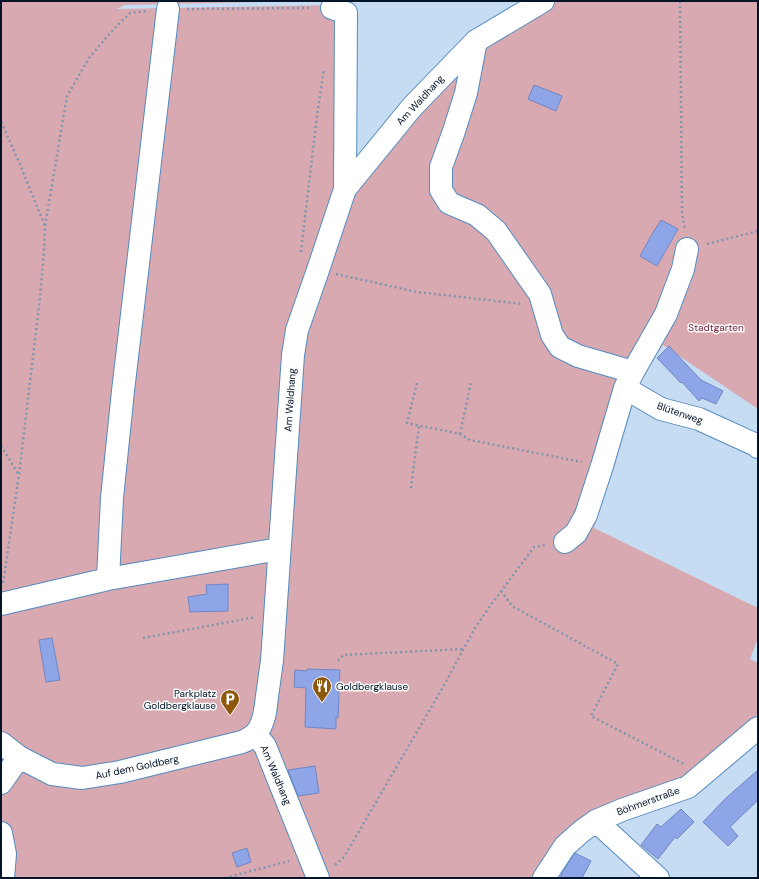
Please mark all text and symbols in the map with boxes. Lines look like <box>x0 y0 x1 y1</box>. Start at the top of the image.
street label: Am Waldhang <box>393 72 447 128</box>
park label: Stadtgarten <box>688 321 744 334</box>
street label: Am Waldhang <box>281 367 299 432</box>
street label: Blütenweg <box>655 399 705 427</box>
restaurant icon: Goldbergklause <box>311 675 333 703</box>
place label: Goldbergklause <box>336 680 409 693</box>
place label: Parkplatz Goldbergklause <box>144 687 216 712</box>
parking icon: Parkplatz Goldbergklause <box>219 688 241 716</box>
street label: Am Waldhang <box>258 743 295 807</box>
street label: Auf dem Goldberg <box>94 752 180 782</box>
street label: Böhmerstraße <box>615 783 682 818</box>

